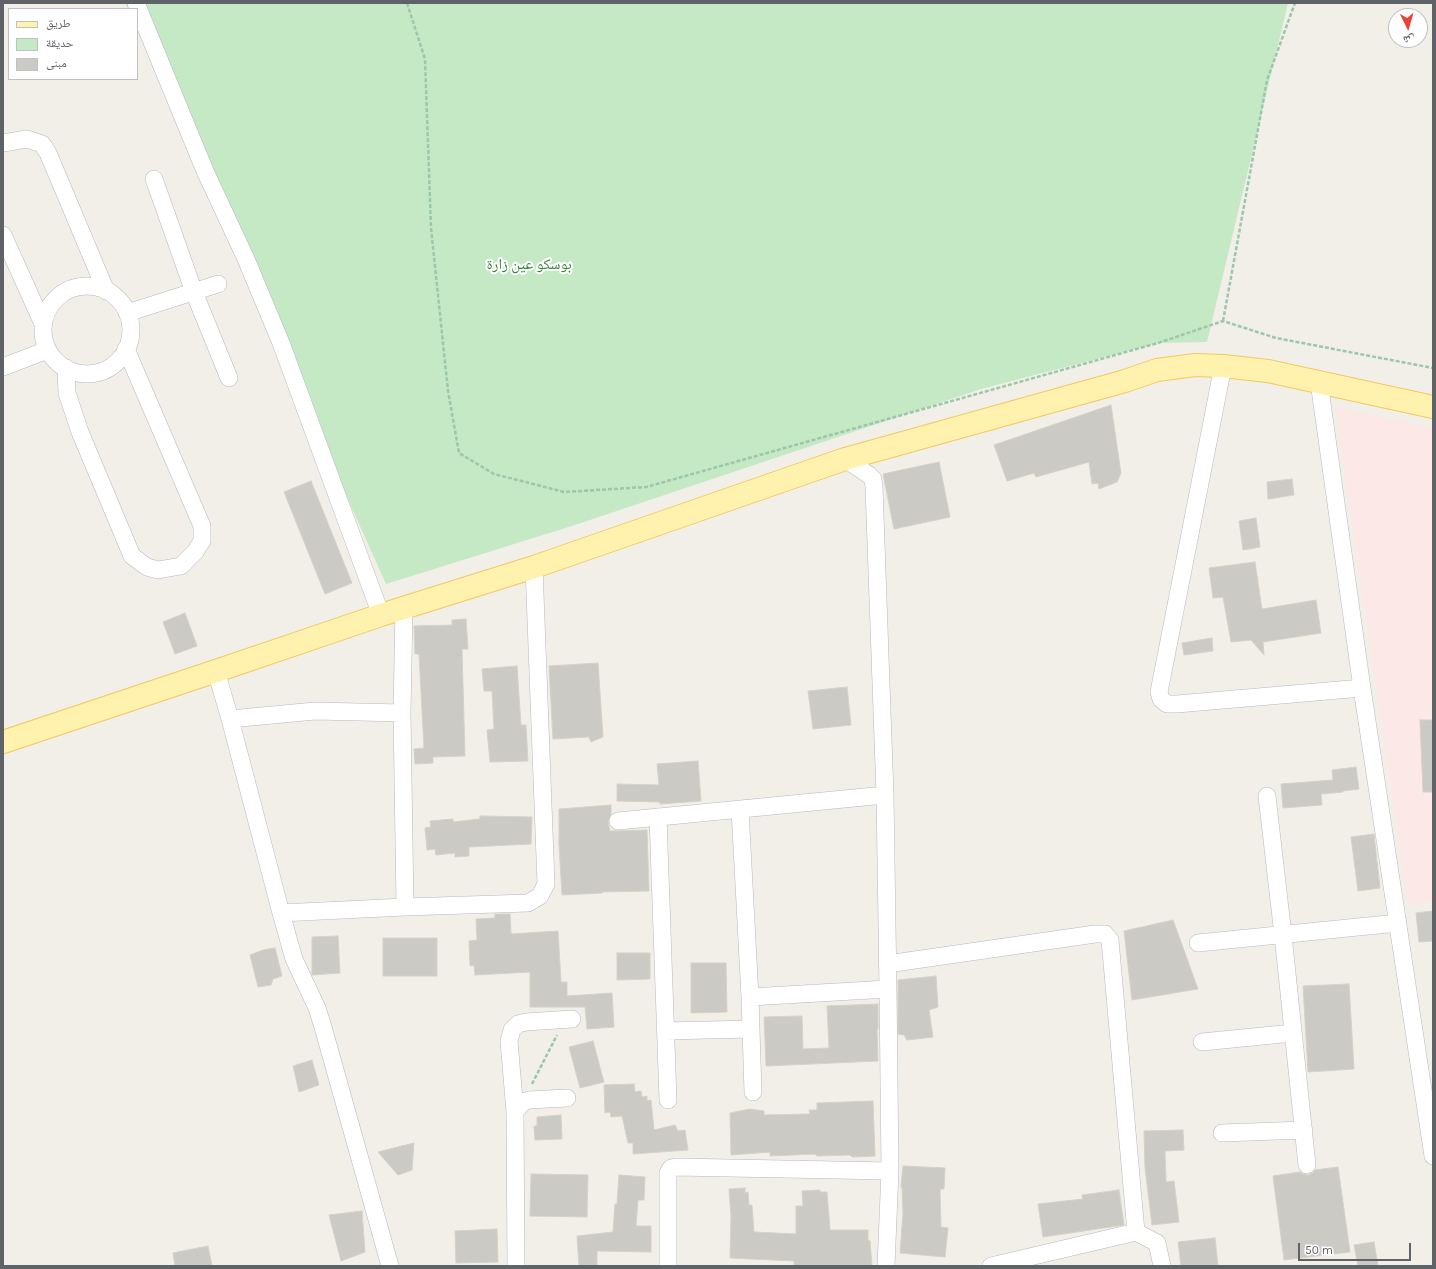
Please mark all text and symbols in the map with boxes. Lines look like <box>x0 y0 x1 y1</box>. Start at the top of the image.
legend <box>8 8 138 80</box>
north arrow <box>1388 8 1428 48</box>
text: طريق <box>46 16 71 30</box>
text: ش <box>1403 32 1415 46</box>
text: حديقة <box>46 36 74 50</box>
text: مبنى <box>46 56 67 70</box>
park label: بوسكو عين زارة <box>486 256 572 274</box>
scale bar <box>1300 1235 1413 1261</box>
text: 50 m <box>1305 1243 1333 1257</box>

